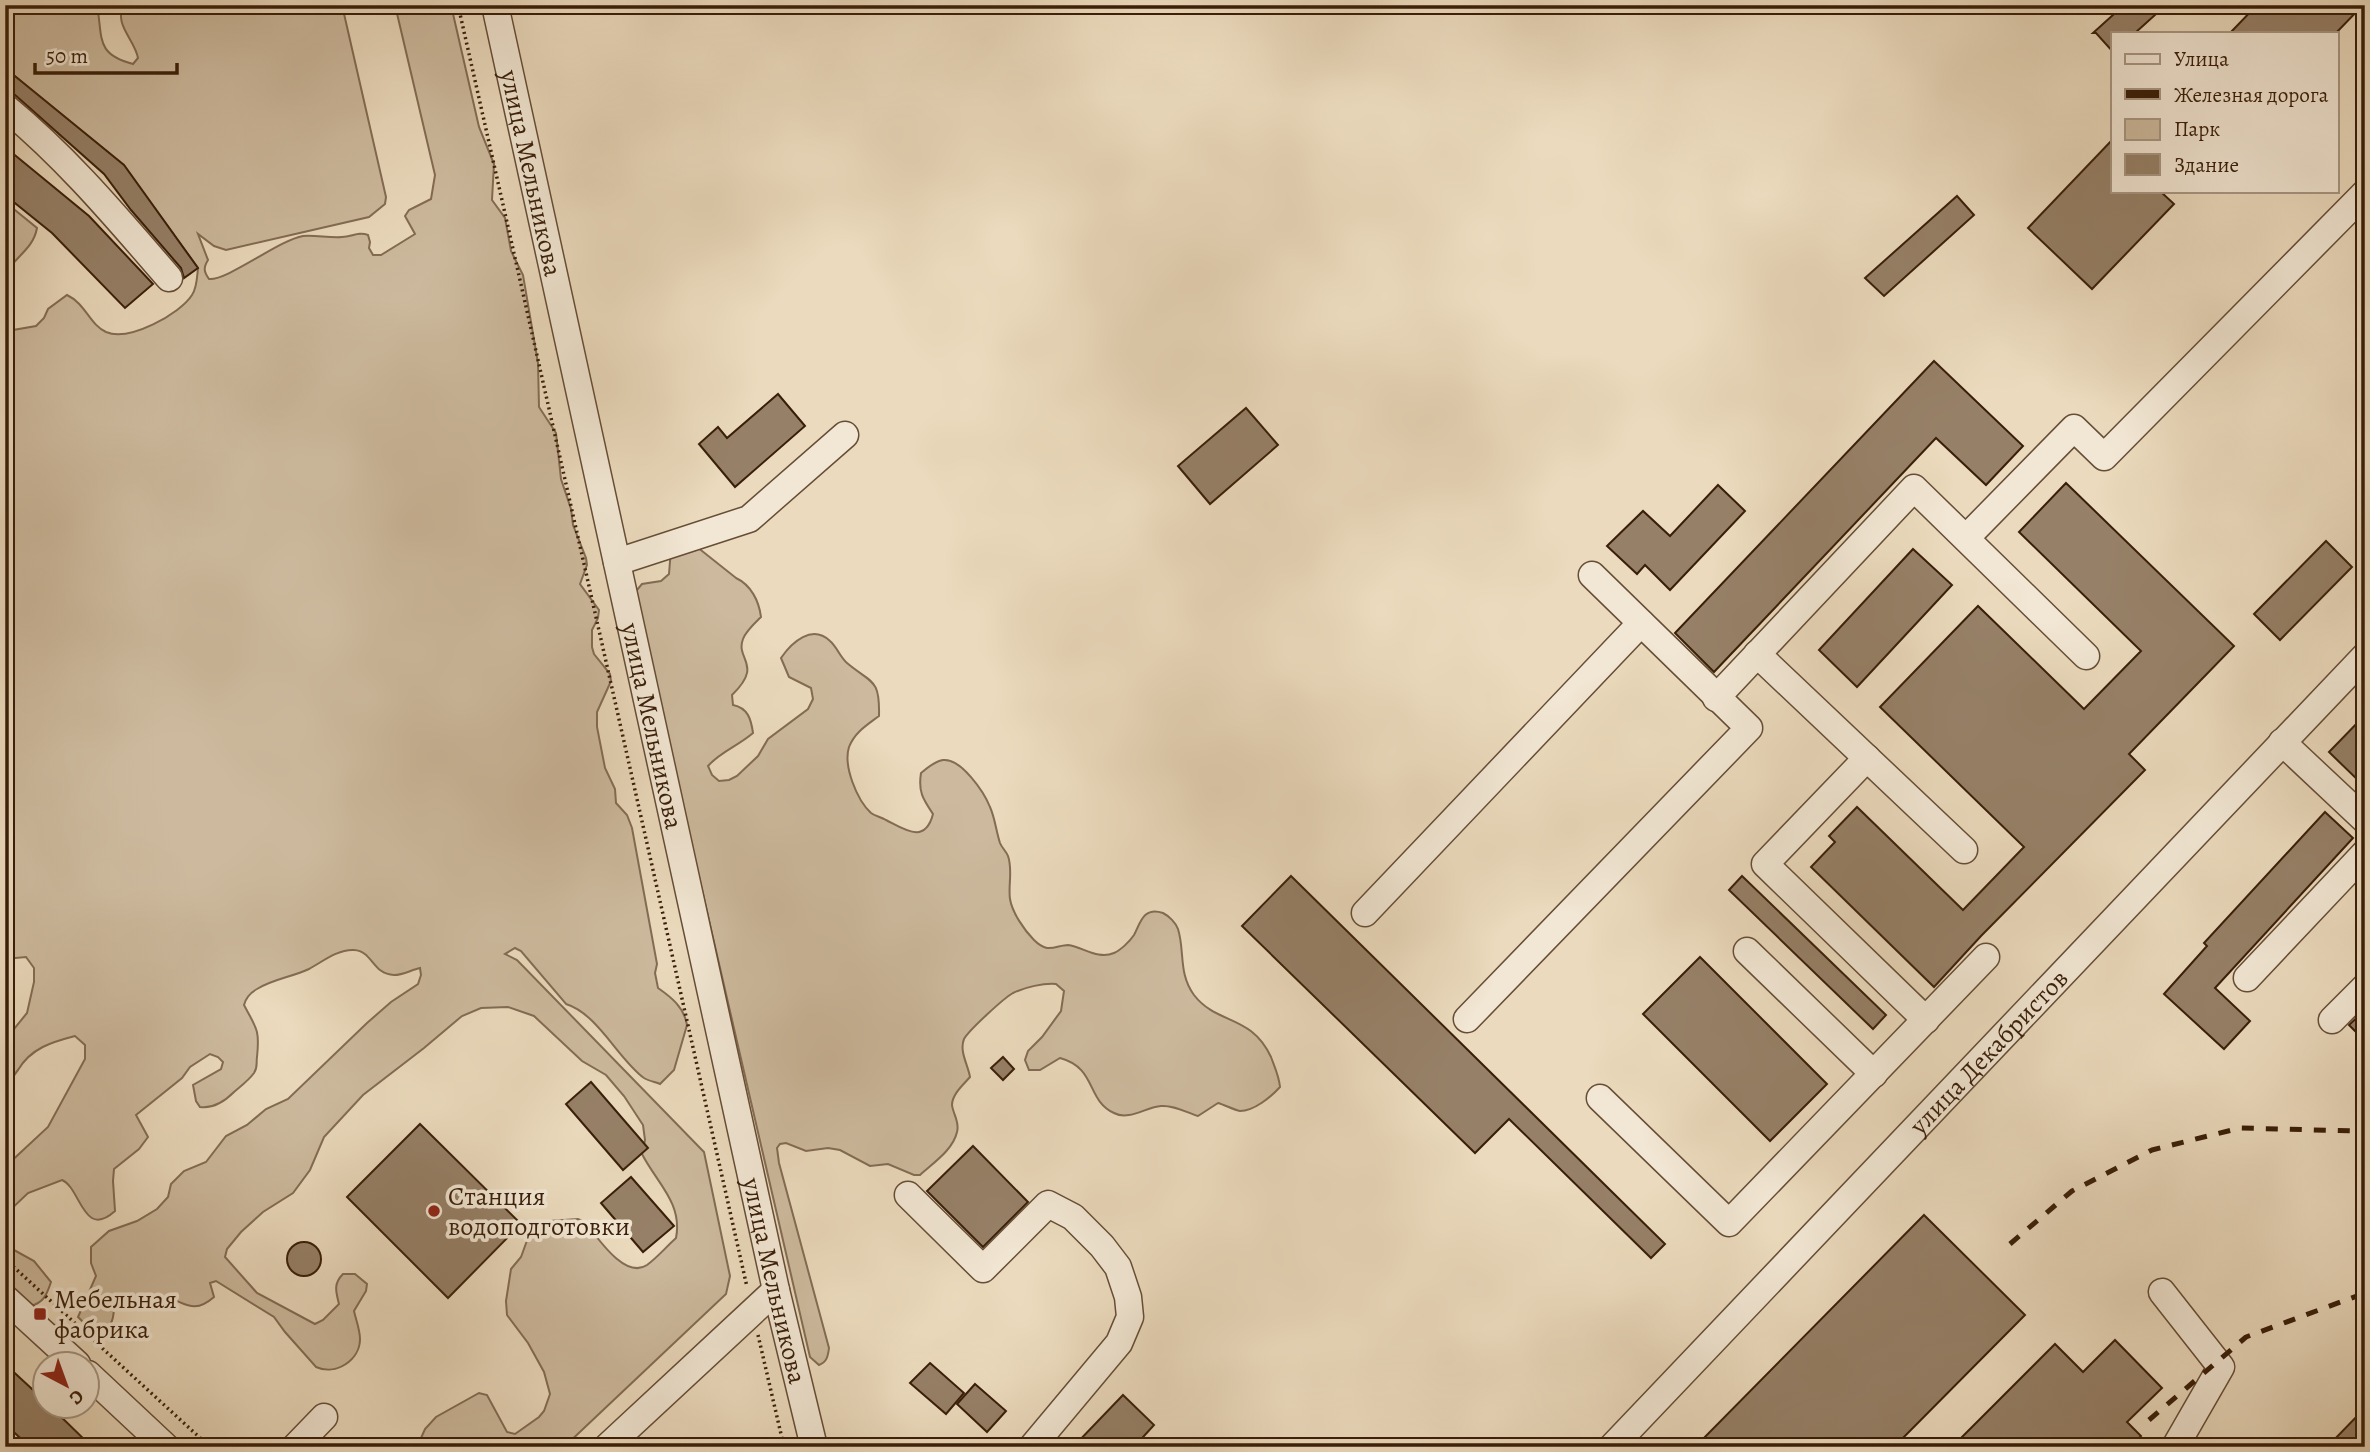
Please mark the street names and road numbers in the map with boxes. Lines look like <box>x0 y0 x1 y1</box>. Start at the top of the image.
street label: улица Мельникова <box>491 66 571 280</box>
street label: улица Мельникова <box>612 619 692 832</box>
street label: улица Декабристов <box>1901 962 2076 1143</box>
street label: улица Мельникова <box>734 1174 815 1387</box>

